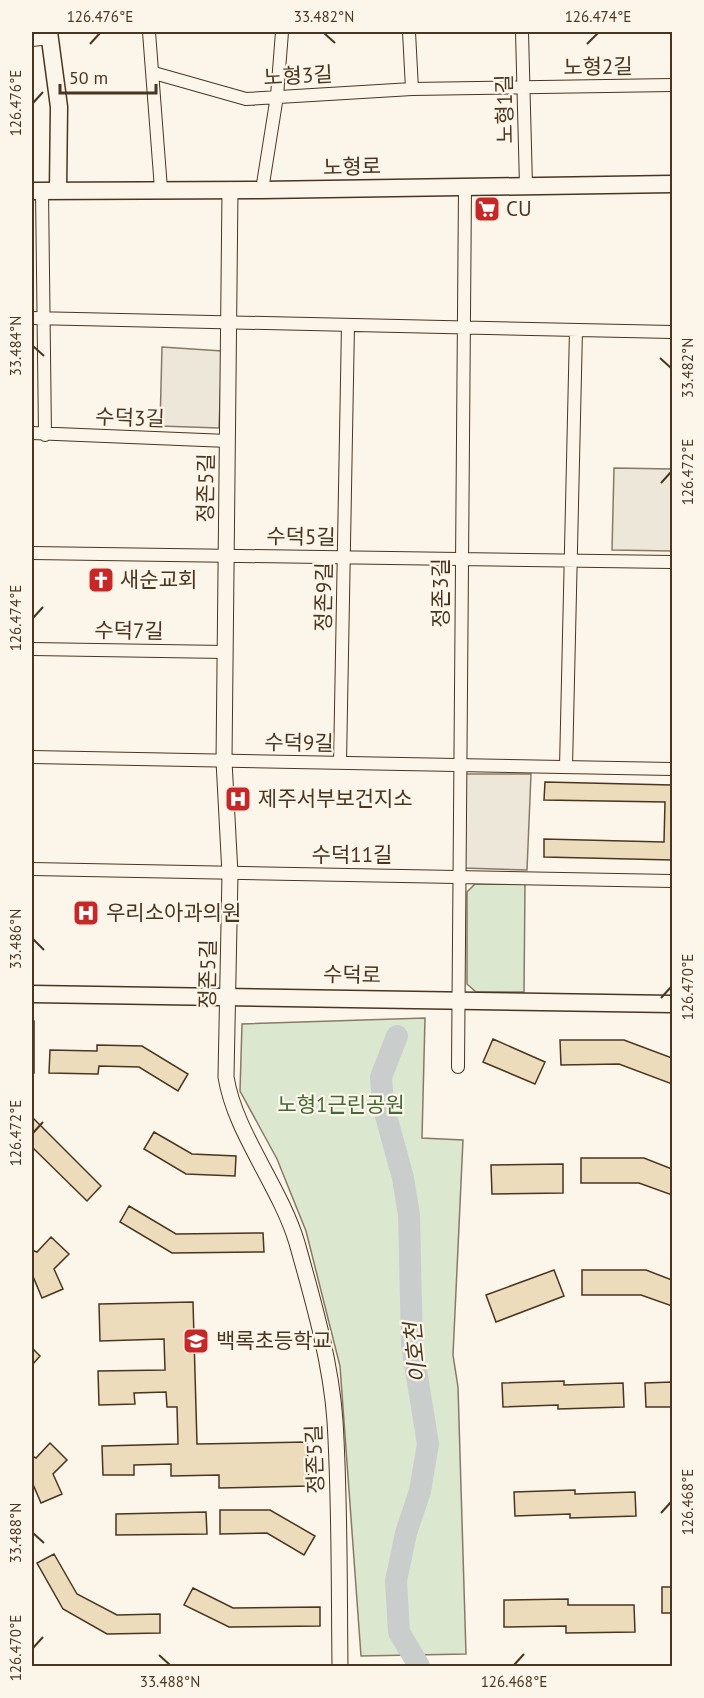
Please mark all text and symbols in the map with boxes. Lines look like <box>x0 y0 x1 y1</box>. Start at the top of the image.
text: 126.476°E <box>67 7 133 26</box>
text: 33.482°N <box>294 7 354 26</box>
text: 126.474°E <box>565 7 631 26</box>
street label: 노형2길 <box>563 52 633 81</box>
scale bar <box>60 57 156 95</box>
street label: 노형3길 <box>263 60 333 91</box>
text: 50 m <box>69 66 108 89</box>
text: 126.476°E <box>6 70 25 136</box>
street label: 노형1길 <box>490 74 519 144</box>
street label: 노형로 <box>323 152 381 181</box>
supermarket icon: CU <box>472 194 502 224</box>
place label: CU <box>506 195 532 222</box>
text: 33.484°N <box>6 316 25 376</box>
text: 33.482°N <box>678 338 697 398</box>
street label: 수덕3길 <box>95 403 165 432</box>
text: 126.472°E <box>678 439 697 505</box>
street label: 정존5길 <box>191 453 220 523</box>
street label: 수덕5길 <box>266 522 336 551</box>
street label: 정존3길 <box>427 558 454 628</box>
street label: 정존9길 <box>309 562 338 632</box>
church icon: 새순교회 <box>86 565 116 595</box>
place label: 새순교회 <box>120 566 197 593</box>
text: 126.474°E <box>6 585 25 651</box>
street label: 수덕7길 <box>94 616 164 645</box>
street label: 수덕9길 <box>264 728 334 757</box>
hospital icon: 제주서부보건지소 <box>223 784 253 814</box>
place label: 제주서부보건지소 <box>258 785 413 812</box>
street label: 수덕11길 <box>312 841 392 868</box>
hospital icon: 우리소아과의원 <box>71 898 101 928</box>
place label: 우리소아과의원 <box>106 899 241 926</box>
text: 33.486°N <box>6 909 25 969</box>
street label: 정존5길 <box>193 939 222 1009</box>
text: 126.470°E <box>678 954 697 1020</box>
street label: 수덕로 <box>323 960 381 989</box>
park label: 노형1근린공원 <box>277 1091 405 1118</box>
text: 126.472°E <box>6 1100 25 1166</box>
water label: 이호천 <box>398 1319 432 1385</box>
school or university icon: 백록초등학교 <box>181 1326 211 1356</box>
place label: 백록초등학교 <box>216 1327 332 1354</box>
street label: 정존5길 <box>300 1424 329 1494</box>
text: 126.468°E <box>678 1469 697 1535</box>
text: 33.488°N <box>6 1503 25 1563</box>
text: 126.470°E <box>6 1615 25 1681</box>
text: 33.488°N <box>140 1672 200 1691</box>
text: 126.468°E <box>481 1672 547 1691</box>

